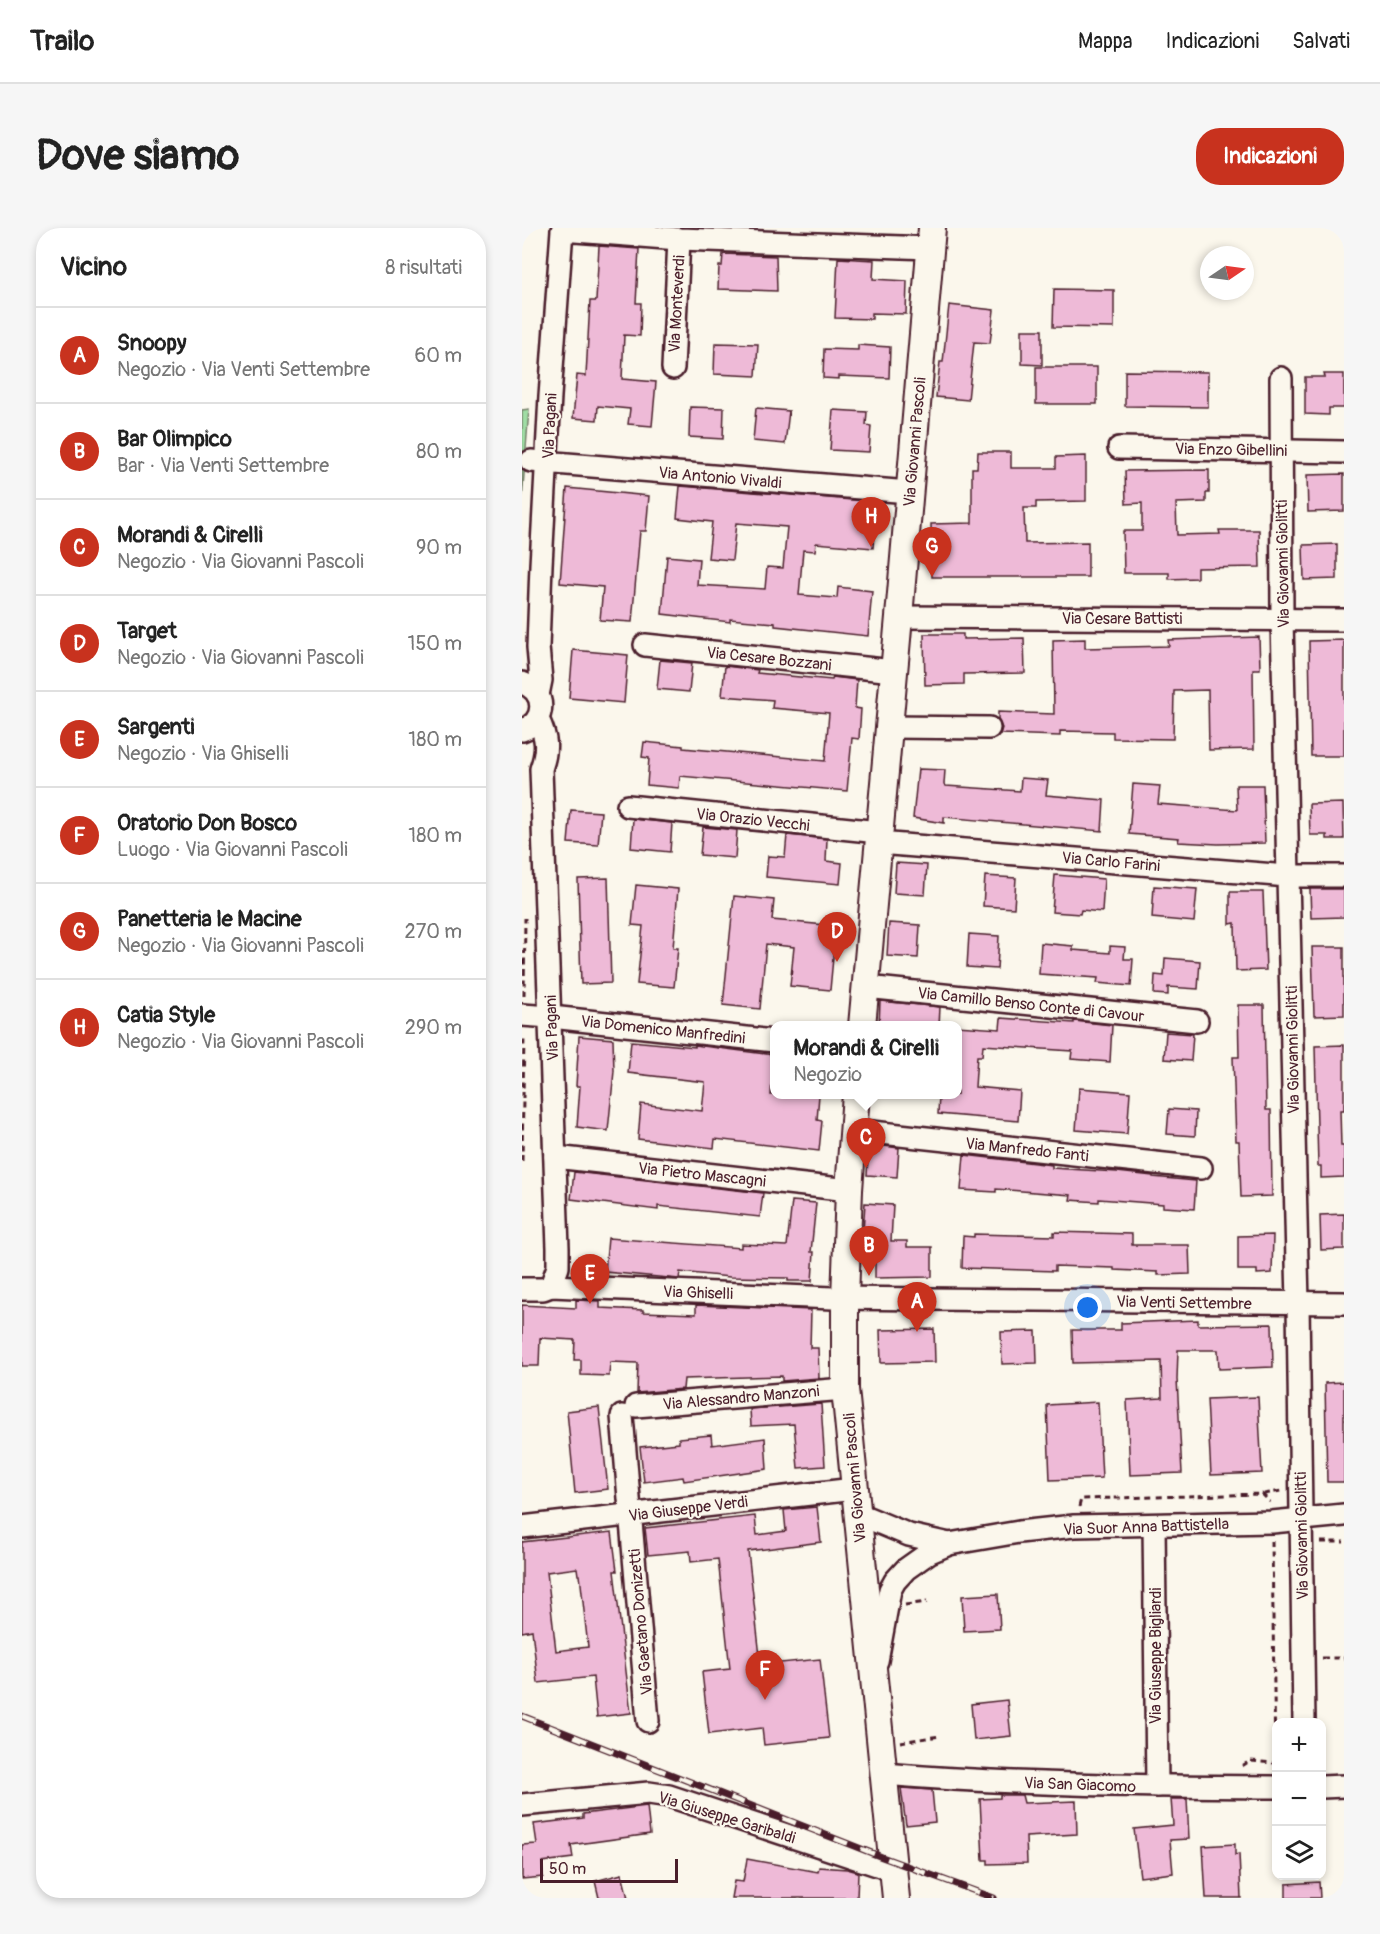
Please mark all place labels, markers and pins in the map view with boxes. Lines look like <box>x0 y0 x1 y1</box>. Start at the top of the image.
pin: H <box>852 498 890 547</box>
pin: G <box>912 528 952 577</box>
pin: D <box>818 912 856 962</box>
pin: C <box>846 1118 886 1168</box>
pin: B <box>850 1226 888 1276</box>
pin: E <box>570 1254 610 1304</box>
pin: A <box>898 1282 936 1332</box>
pin: F <box>746 1650 784 1700</box>

